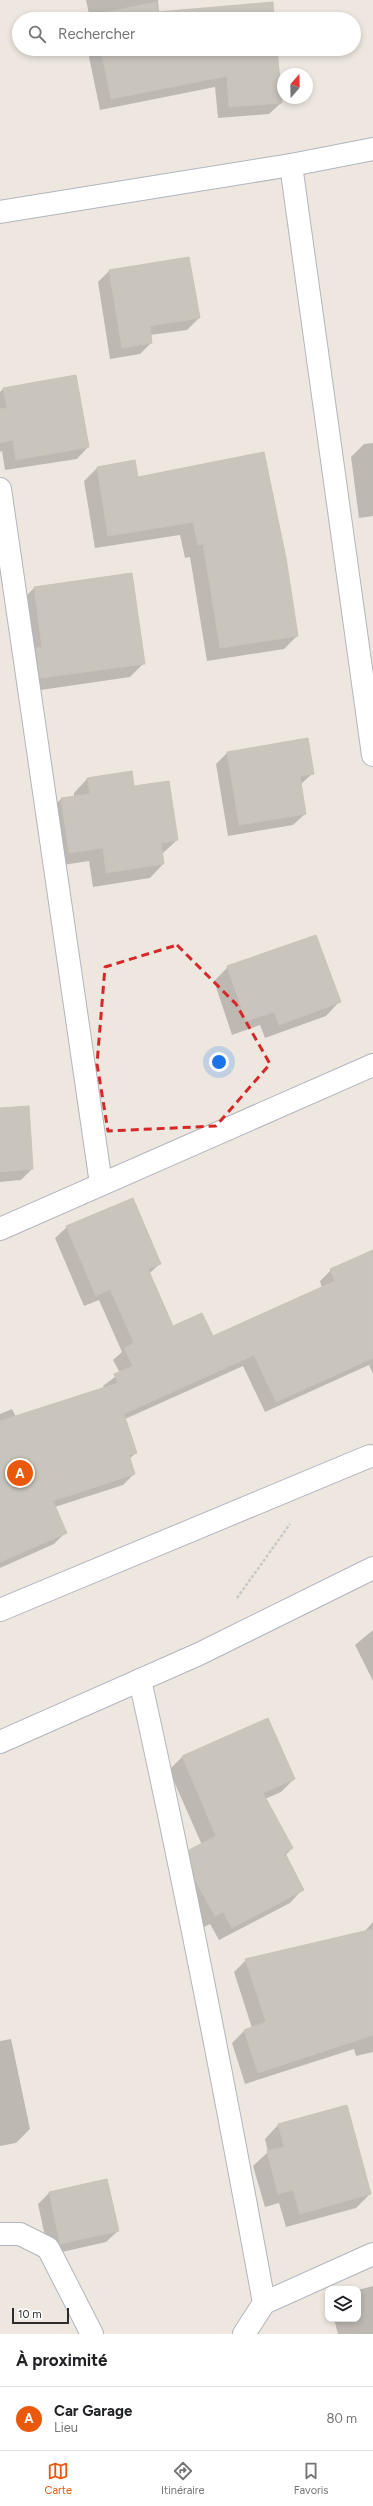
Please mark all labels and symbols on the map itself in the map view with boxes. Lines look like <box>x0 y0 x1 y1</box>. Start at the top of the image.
north arrow <box>277 68 313 104</box>
your location <box>209 1052 229 1072</box>
pin: A <box>7 1458 33 1488</box>
scale bar <box>12 2306 69 2325</box>

